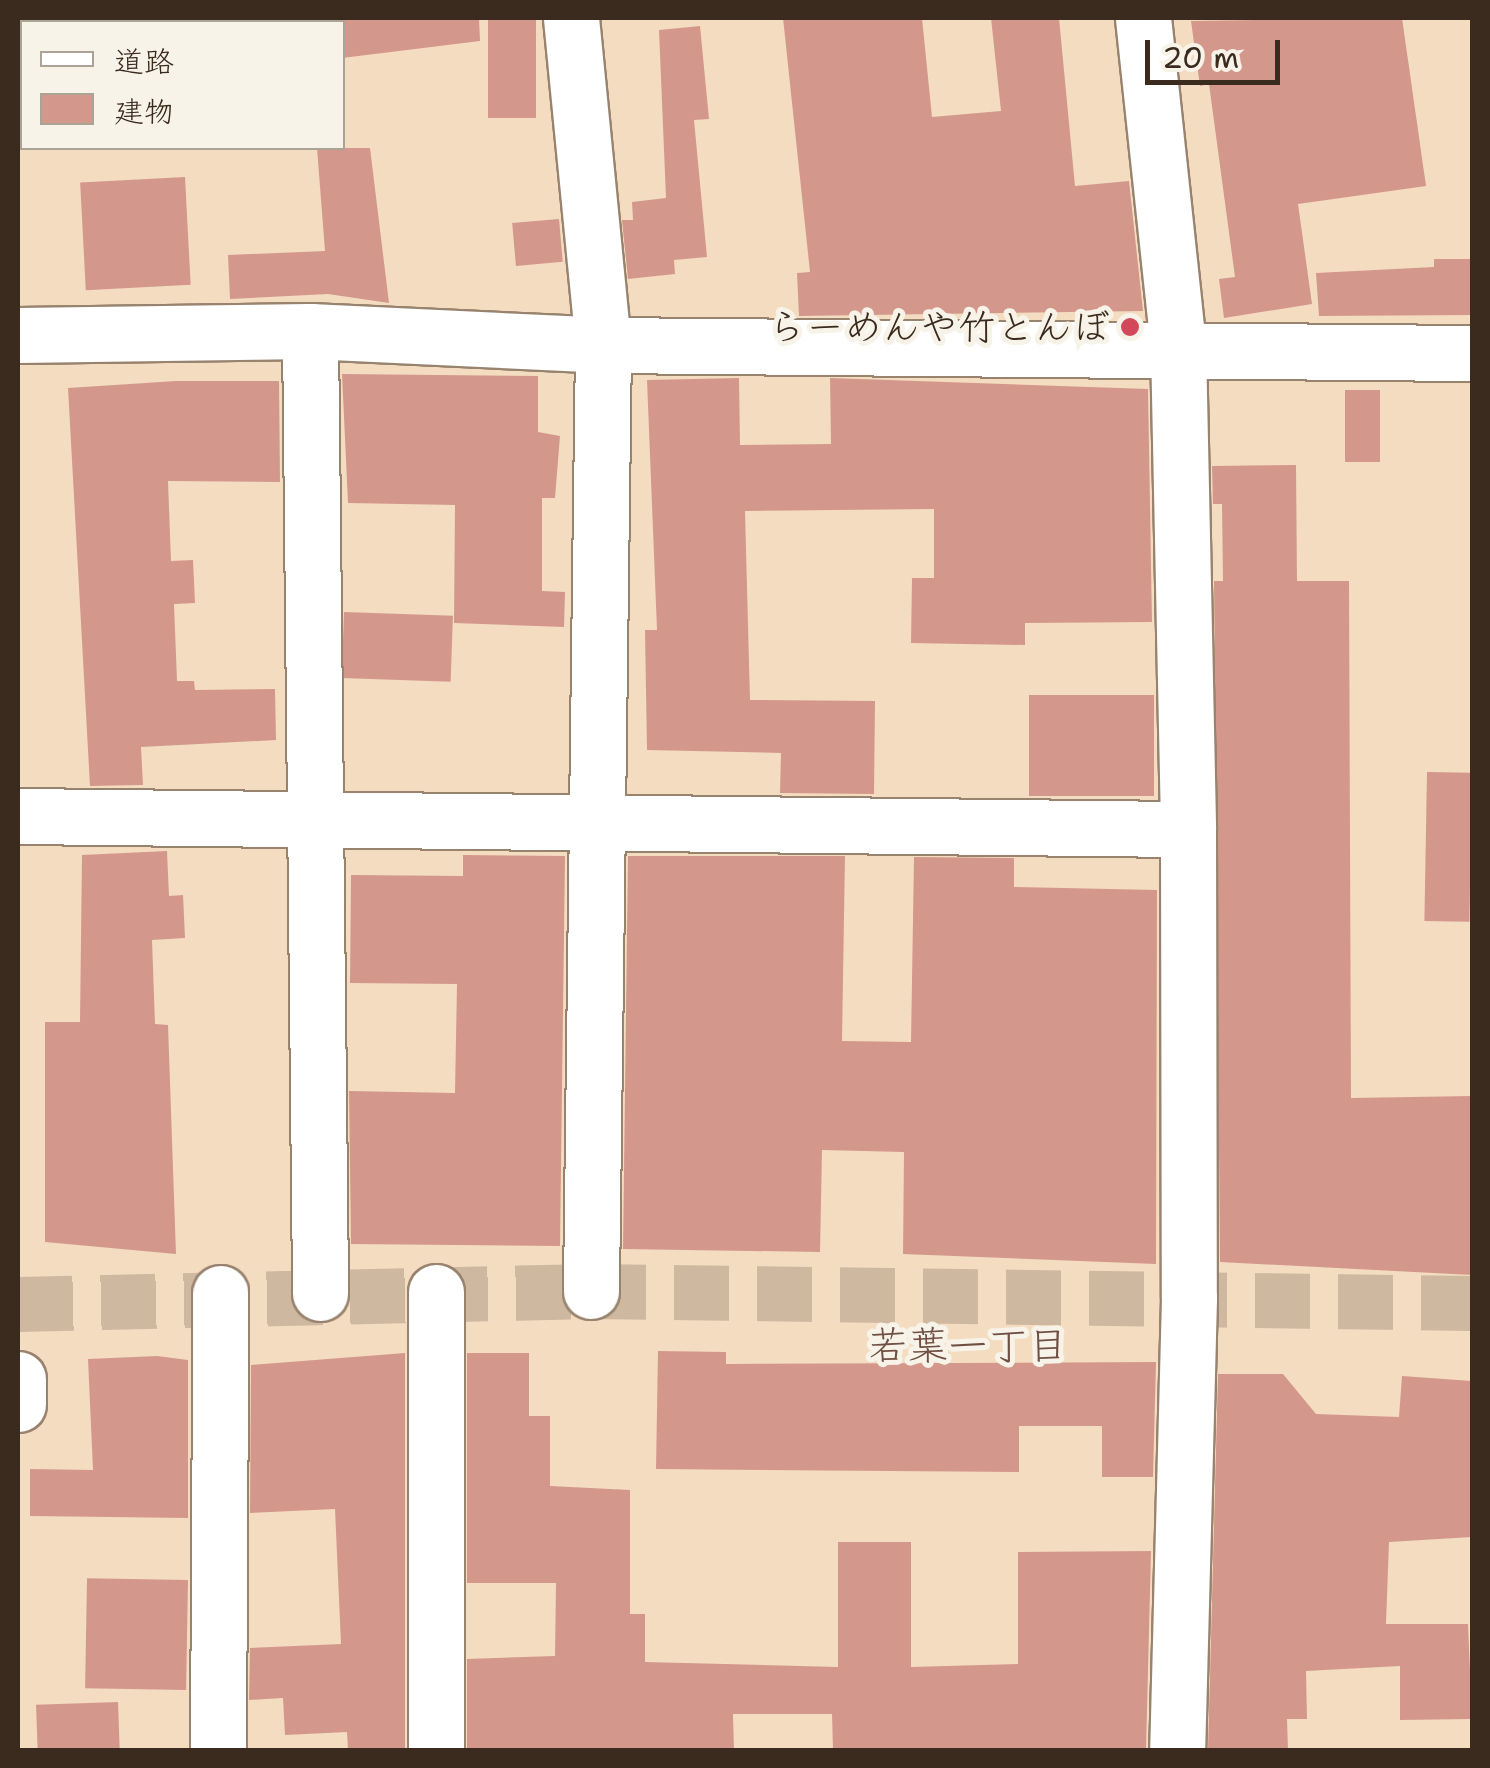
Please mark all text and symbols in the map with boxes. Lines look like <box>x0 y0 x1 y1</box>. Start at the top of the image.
legend <box>20 20 345 150</box>
scale bar <box>1150 20 1285 82</box>
text: 20 m <box>1162 37 1239 78</box>
text: 道路 <box>114 41 174 82</box>
text: 建物 <box>114 91 174 132</box>
place label: らーめんや竹とんぼ <box>768 304 1110 350</box>
marker: らーめんや竹とんぼ <box>1119 316 1141 338</box>
district label: 若葉一丁目 <box>868 1321 1068 1369</box>

